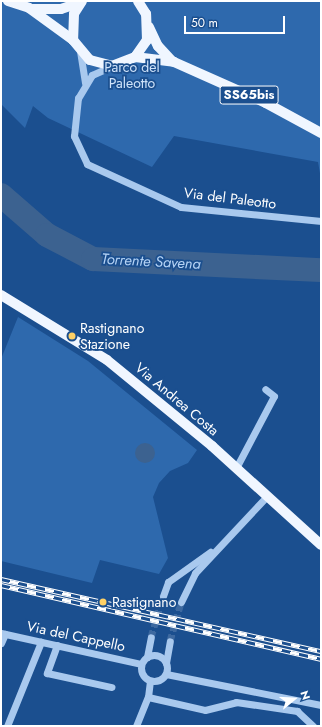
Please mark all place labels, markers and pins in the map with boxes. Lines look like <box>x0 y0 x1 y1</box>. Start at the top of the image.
place label: Rastignano Stazione <box>80 320 144 352</box>
marker: Rastignano Stazione <box>67 331 77 341</box>
place label: Rastignano <box>112 594 176 610</box>
marker: Rastignano <box>97 596 109 608</box>

